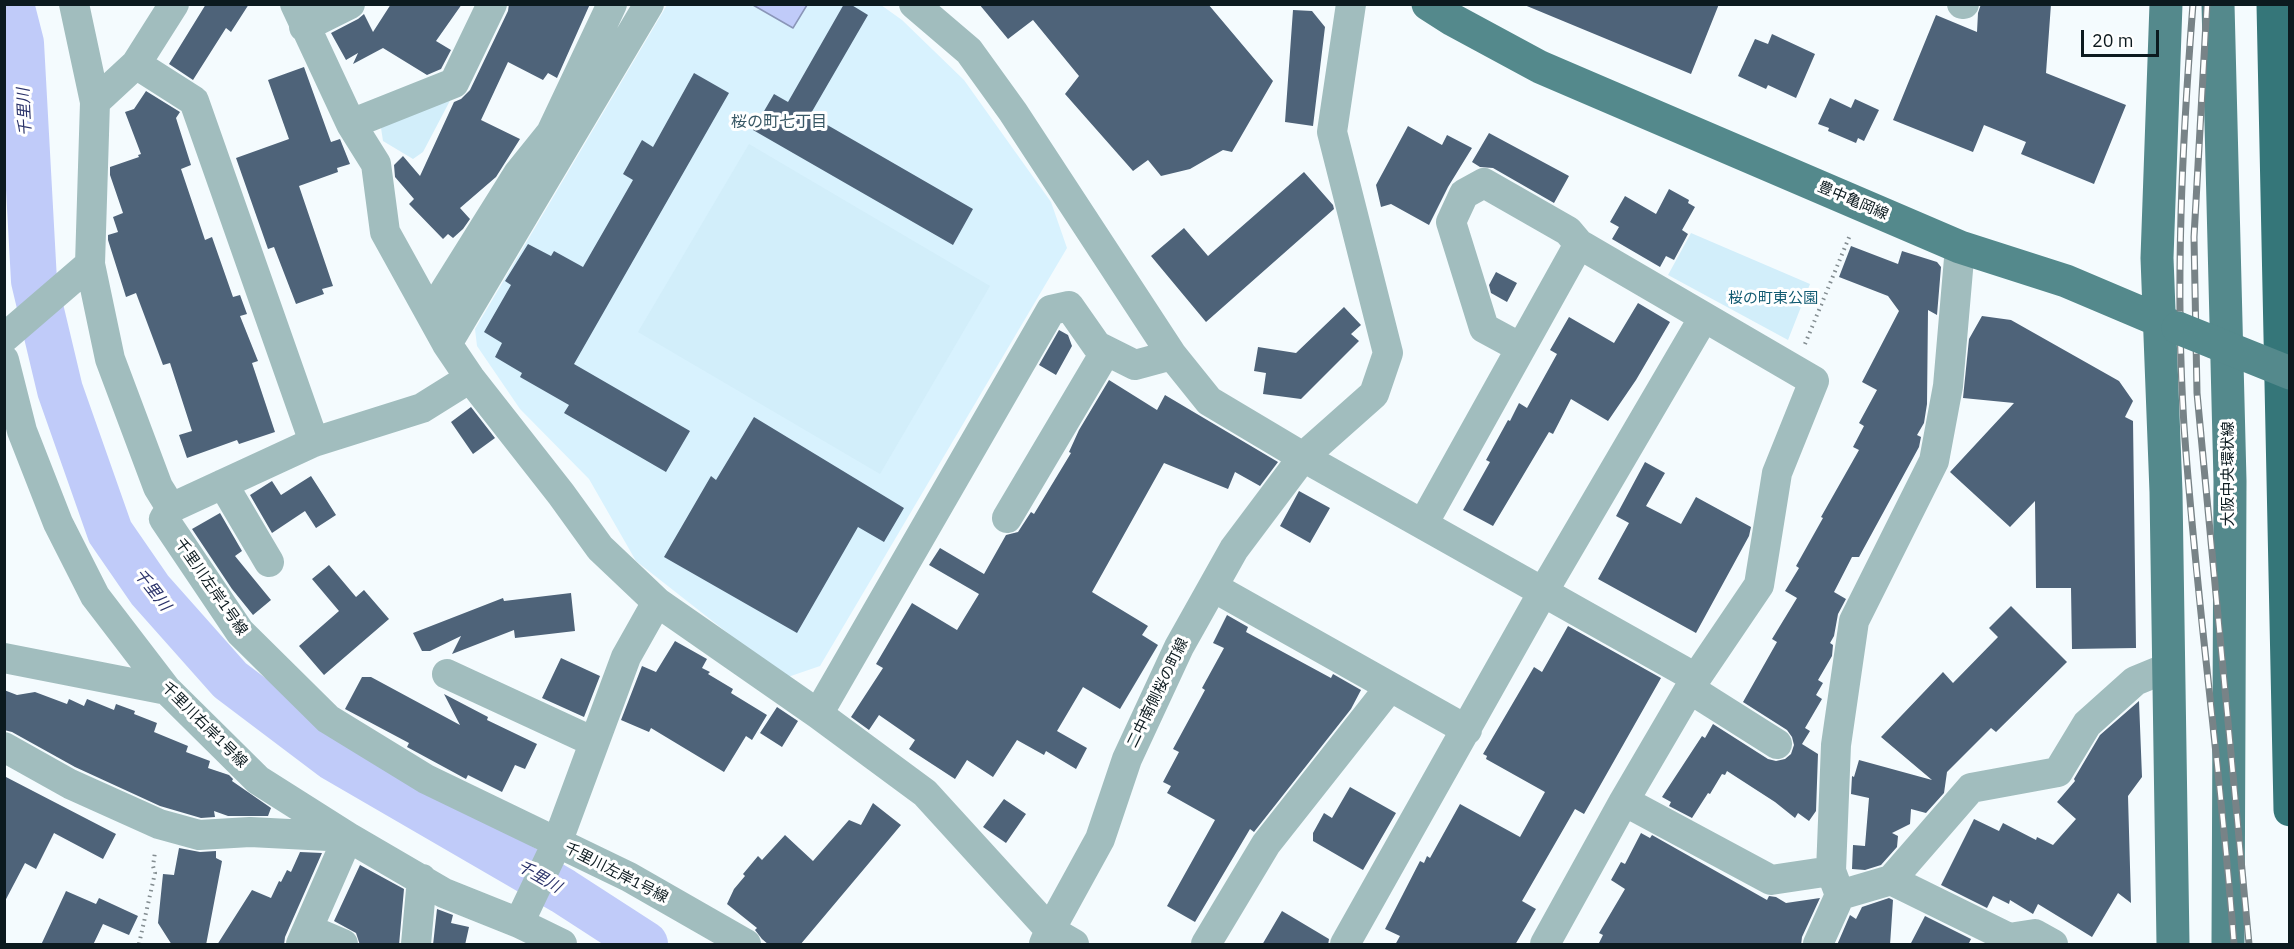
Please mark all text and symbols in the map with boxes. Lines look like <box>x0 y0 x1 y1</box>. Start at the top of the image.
scale bar <box>2084 18 2162 56</box>
text: 20 m <box>2092 29 2134 52</box>
water label: 千里川 <box>14 88 36 136</box>
district label: 桜の町七丁目 <box>731 112 827 132</box>
street label: 豊中亀岡線 <box>1815 178 1891 224</box>
park label: 桜の町東公園 <box>1728 290 1818 308</box>
street label: 大阪中央環状線 <box>2220 422 2238 526</box>
street label: 千里川左岸1号線 <box>171 535 251 639</box>
water label: 千里川 <box>130 565 174 615</box>
street label: 二中南側桜の町線 <box>1124 635 1192 751</box>
street label: 千里川右岸1号線 <box>157 678 251 772</box>
street label: 千里川左岸1号線 <box>561 839 671 907</box>
water label: 千里川 <box>513 857 565 897</box>

